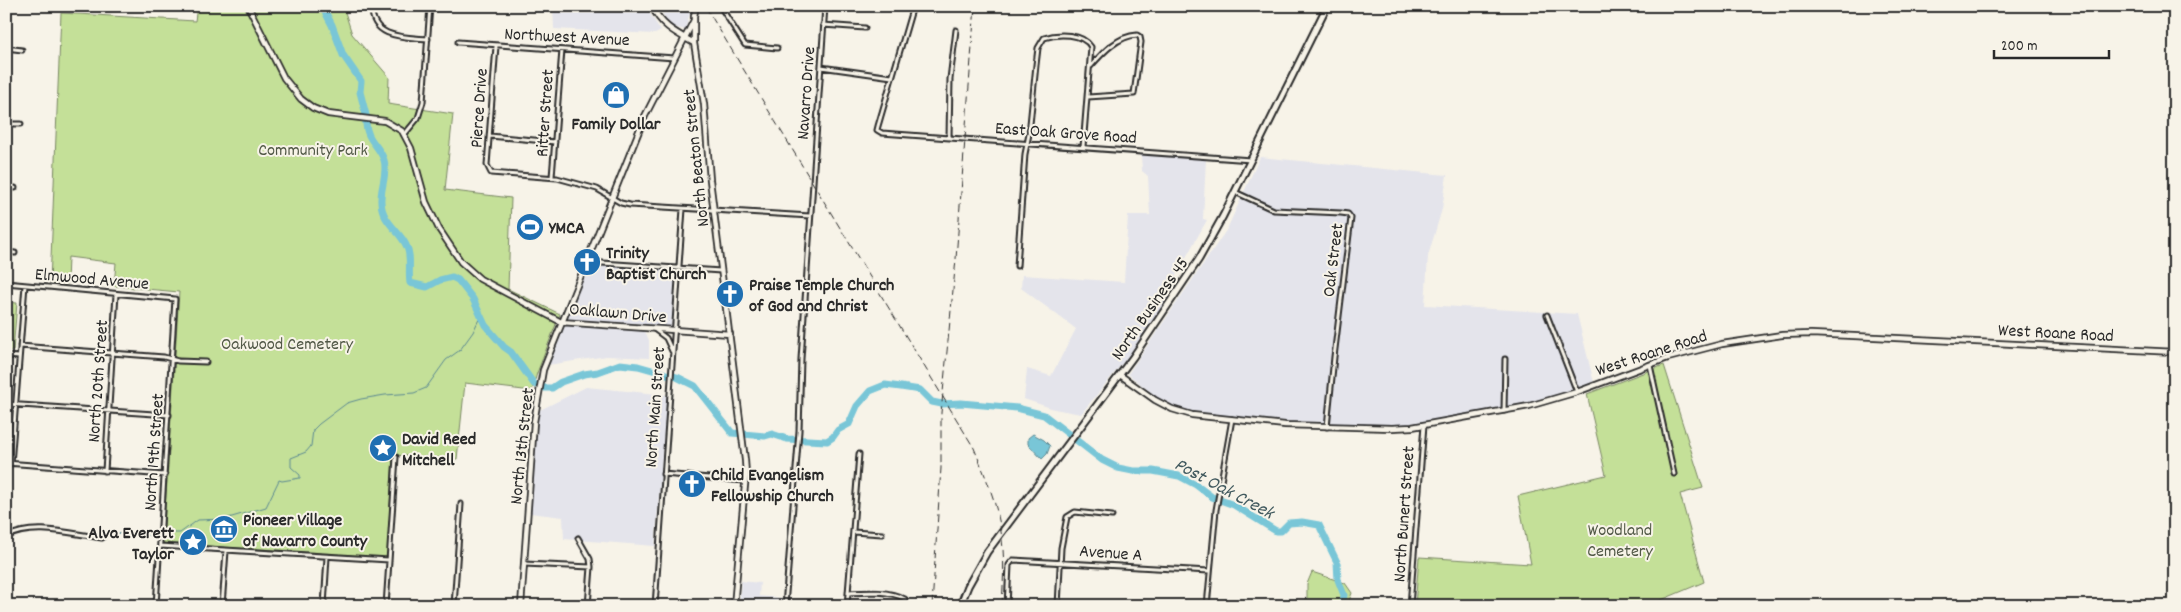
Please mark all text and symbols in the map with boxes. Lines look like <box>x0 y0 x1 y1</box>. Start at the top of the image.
street label: Northwest Avenue <box>504 23 630 54</box>
scale bar <box>1994 28 2108 60</box>
text: 200 m <box>2001 36 2038 58</box>
street label: Navarro Drive <box>792 46 823 141</box>
street label: Pierce Drive <box>465 67 496 149</box>
street label: Ritter Street <box>531 68 562 158</box>
shop icon: Family Dollar <box>601 80 631 110</box>
street label: North Beaton Street <box>678 87 717 228</box>
place label: Family Dollar <box>572 113 661 138</box>
street label: East Oak Grove Road <box>994 117 1138 152</box>
park label: Community Park <box>258 139 368 164</box>
sports icon: YMCA <box>515 212 545 242</box>
place label: YMCA <box>548 217 585 242</box>
street label: Oak Street <box>1318 222 1351 299</box>
place label: Trinity Baptist Church <box>606 242 707 288</box>
church icon: Trinity Baptist Church <box>572 247 602 277</box>
street label: North Business 45 <box>1106 253 1196 366</box>
street label: Elmwood Avenue <box>34 263 150 298</box>
place label: Praise Temple Church of God and Christ <box>749 274 894 320</box>
church icon: Praise Temple Church of God and Christ <box>715 279 745 309</box>
street label: Oaklawn Drive <box>568 298 668 331</box>
street label: North 20th Street <box>83 319 116 443</box>
street label: West Roane Road <box>1997 319 2114 350</box>
street label: West Roane Road <box>1593 325 1711 384</box>
park label: Oakwood Cemetery <box>221 333 354 358</box>
street label: North Main Street <box>640 346 673 468</box>
street label: North 13th Street <box>505 386 542 506</box>
street label: North 19th Street <box>139 392 172 512</box>
place label: David Reed Mitchell <box>402 428 476 474</box>
place icon: David Reed Mitchell <box>368 433 398 463</box>
street label: North Bunert Street <box>1388 445 1423 583</box>
water label: Post Oak Creek <box>1169 452 1280 529</box>
place label: Child Evangelism Fellowship Church <box>711 464 834 510</box>
church icon: Child Evangelism Fellowship Church <box>677 469 707 499</box>
place label: Pioneer Village of Navarro County <box>243 509 368 555</box>
museum icon: Pioneer Village of Navarro County <box>209 514 239 544</box>
park label: Woodland Cemetery <box>1587 519 1654 565</box>
place label: Alva Everett Taylor <box>88 522 174 568</box>
place icon: Alva Everett Taylor <box>178 527 208 557</box>
street label: Avenue A <box>1078 540 1143 569</box>

